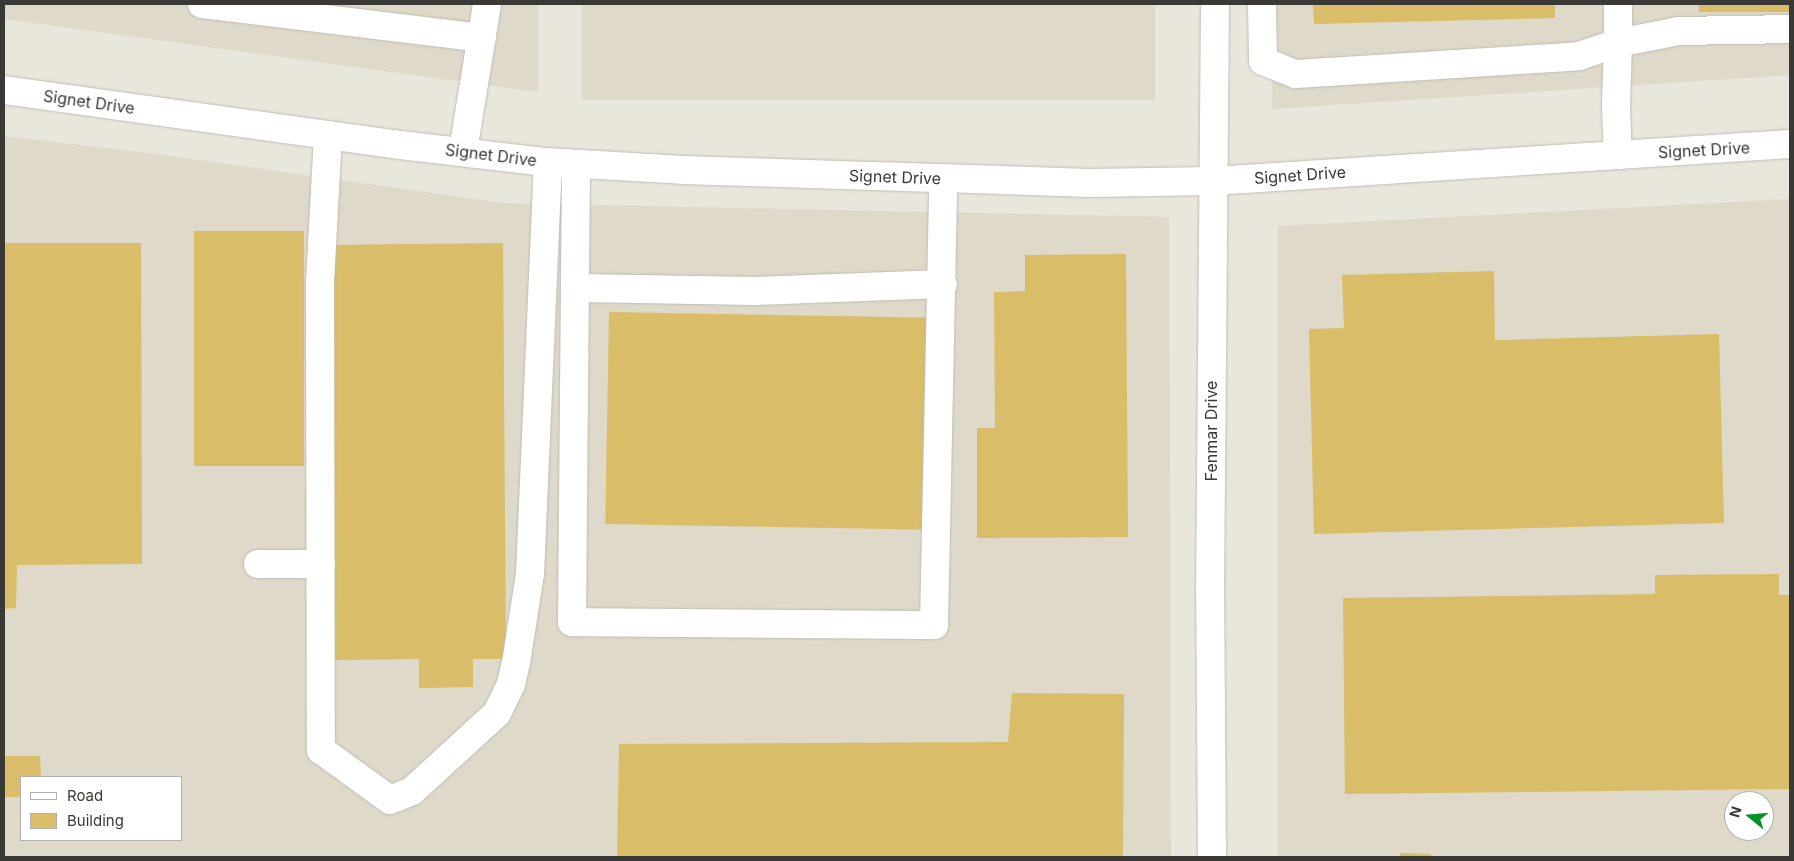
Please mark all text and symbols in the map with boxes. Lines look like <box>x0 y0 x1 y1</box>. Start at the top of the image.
street label: Signet Drive <box>42 86 136 118</box>
street label: Signet Drive <box>1657 138 1751 162</box>
street label: Signet Drive <box>444 140 538 170</box>
street label: Signet Drive <box>1253 162 1347 188</box>
street label: Signet Drive <box>849 166 941 188</box>
street label: Fenmar Drive <box>1201 381 1221 481</box>
legend <box>20 776 182 841</box>
text: Road <box>67 786 103 805</box>
north arrow <box>1724 791 1774 841</box>
text: N <box>1725 804 1745 819</box>
text: Building <box>67 811 124 830</box>

